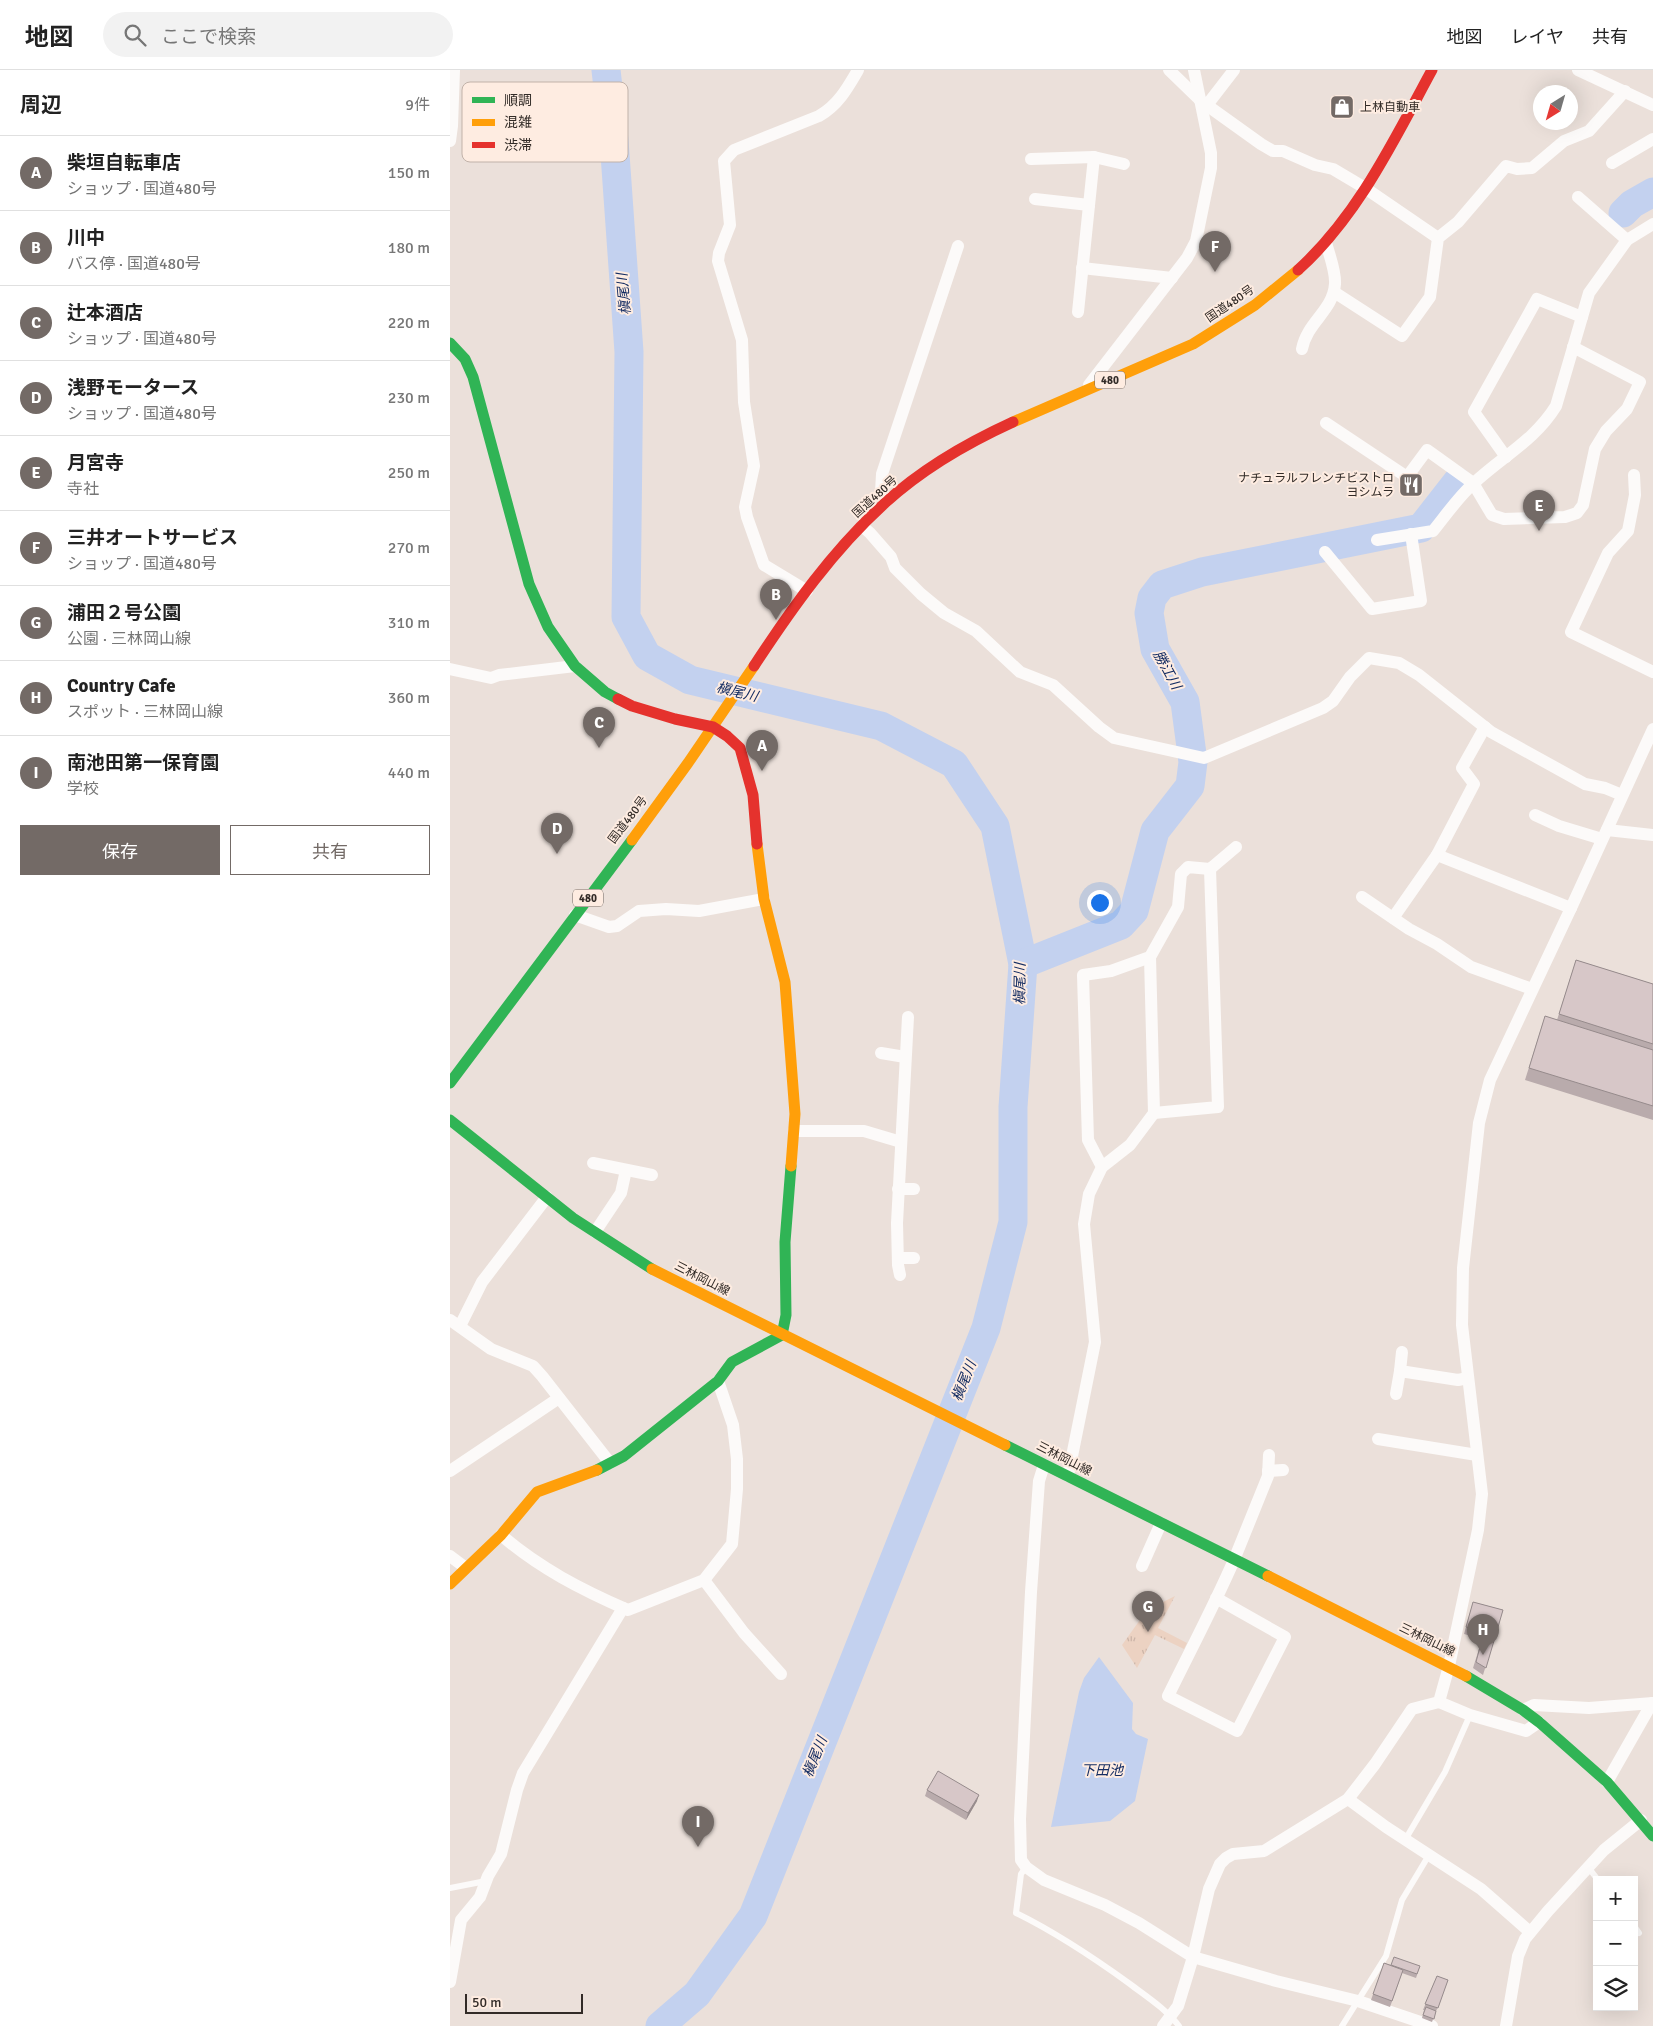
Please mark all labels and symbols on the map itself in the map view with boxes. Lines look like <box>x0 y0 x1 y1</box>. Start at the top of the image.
legend <box>462 82 628 162</box>
north arrow <box>1533 85 1578 130</box>
text: 順調 <box>504 92 532 109</box>
shop icon: 上林自動車 <box>1329 94 1355 120</box>
place label: 上林自動車 <box>1360 100 1420 115</box>
text: 混雑 <box>504 114 532 131</box>
text: 渋滞 <box>504 137 532 154</box>
pin: F <box>1199 231 1231 272</box>
water label: 槇尾川 <box>614 270 634 316</box>
street label: 国道480号 <box>1203 282 1257 326</box>
road number: 480 <box>1095 372 1125 388</box>
place label: ナチュラルフレンチビストロ ヨシムラ <box>1238 471 1394 500</box>
restaurant icon: ナチュラルフレンチビストロ ヨシムラ <box>1398 472 1424 498</box>
street label: 国道480号 <box>849 473 901 521</box>
pin: E <box>1523 490 1555 531</box>
pin: B <box>760 579 792 620</box>
water label: 勝江川 <box>1149 648 1186 694</box>
water label: 槇尾川 <box>715 679 761 706</box>
pin: C <box>583 707 615 748</box>
pin: A <box>746 730 778 771</box>
street label: 国道480号 <box>605 793 651 847</box>
pin: D <box>541 813 573 854</box>
road number: 480 <box>573 890 603 906</box>
your location <box>1087 890 1113 916</box>
water label: 槇尾川 <box>1011 961 1029 1005</box>
street label: 三林岡山線 <box>672 1259 732 1299</box>
water label: 槇尾川 <box>948 1356 980 1404</box>
street label: 三林岡山線 <box>1034 1439 1094 1479</box>
pin: G <box>1132 1591 1164 1632</box>
pin: H <box>1467 1614 1499 1655</box>
street label: 三林岡山線 <box>1397 1620 1457 1660</box>
water label: 槇尾川 <box>799 1732 831 1780</box>
water label: 下田池 <box>1081 1762 1125 1779</box>
pin: I <box>682 1806 714 1847</box>
scale bar <box>465 1991 582 2014</box>

